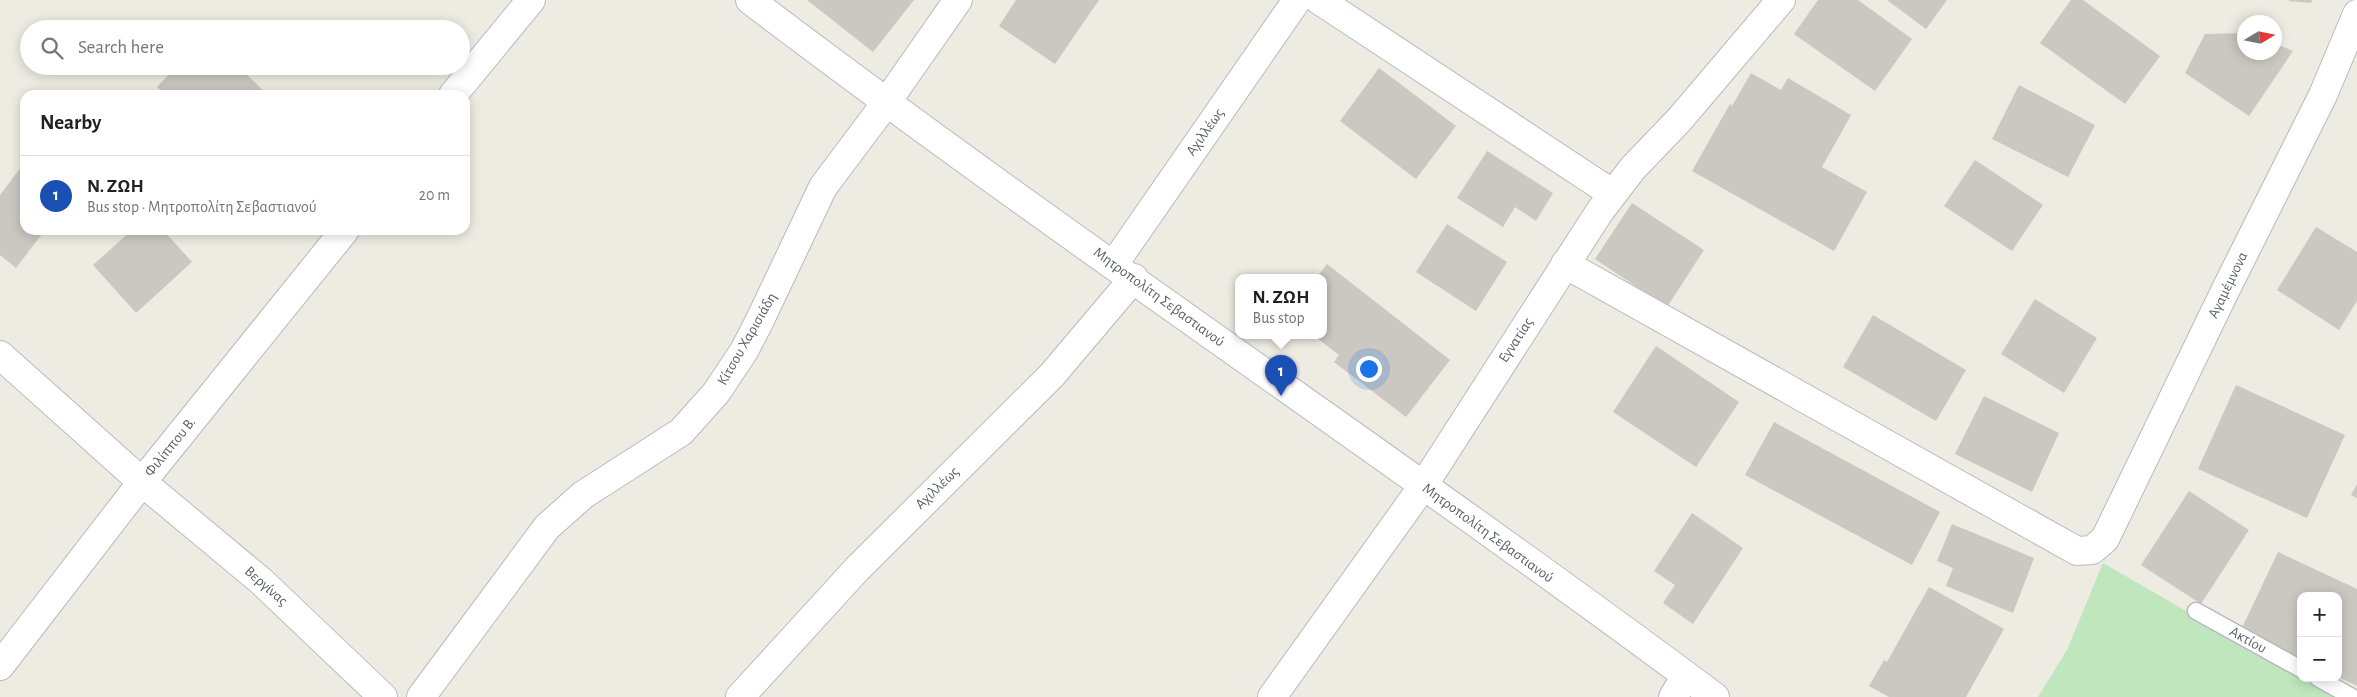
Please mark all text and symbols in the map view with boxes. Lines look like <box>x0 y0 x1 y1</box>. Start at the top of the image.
north arrow <box>2237 15 2282 60</box>
search box <box>20 20 470 75</box>
icon: search <box>38 34 66 62</box>
text: Search here <box>78 38 164 57</box>
street label: Αχιλλέως <box>1183 105 1227 159</box>
text: Nearby <box>40 112 101 133</box>
text: Ν. ΖΩΗ <box>87 177 144 196</box>
text: 1 <box>53 187 59 203</box>
text: 20 m <box>419 187 450 203</box>
text: Bus stop · Μητροπολίτη Σεβαστιανού <box>87 199 317 215</box>
street label: Μητροπολίτη Σεβαστιανού <box>1091 244 1227 350</box>
street label: Αγαμέμνονα <box>2206 249 2251 321</box>
popup <box>1235 274 1327 339</box>
text: Ν. ΖΩΗ <box>1253 288 1309 307</box>
street label: Κίτσου Χαρισιάδη <box>715 290 779 388</box>
text: Bus stop <box>1253 310 1305 326</box>
street label: Εγνατίας <box>1496 315 1536 365</box>
pin: 1 <box>1265 355 1297 396</box>
your location <box>1356 356 1382 382</box>
street label: Φιλίππου Β. <box>142 415 198 479</box>
street label: Αχιλλέως <box>912 464 962 512</box>
street label: Μητροπολίτη Σεβαστιανού <box>1420 480 1556 586</box>
street label: Βεργίνας <box>242 563 290 609</box>
map controls <box>2297 592 2342 682</box>
button: + <box>2297 592 2342 637</box>
street label: Ακτίου <box>2227 624 2269 656</box>
button: − <box>2297 637 2342 682</box>

